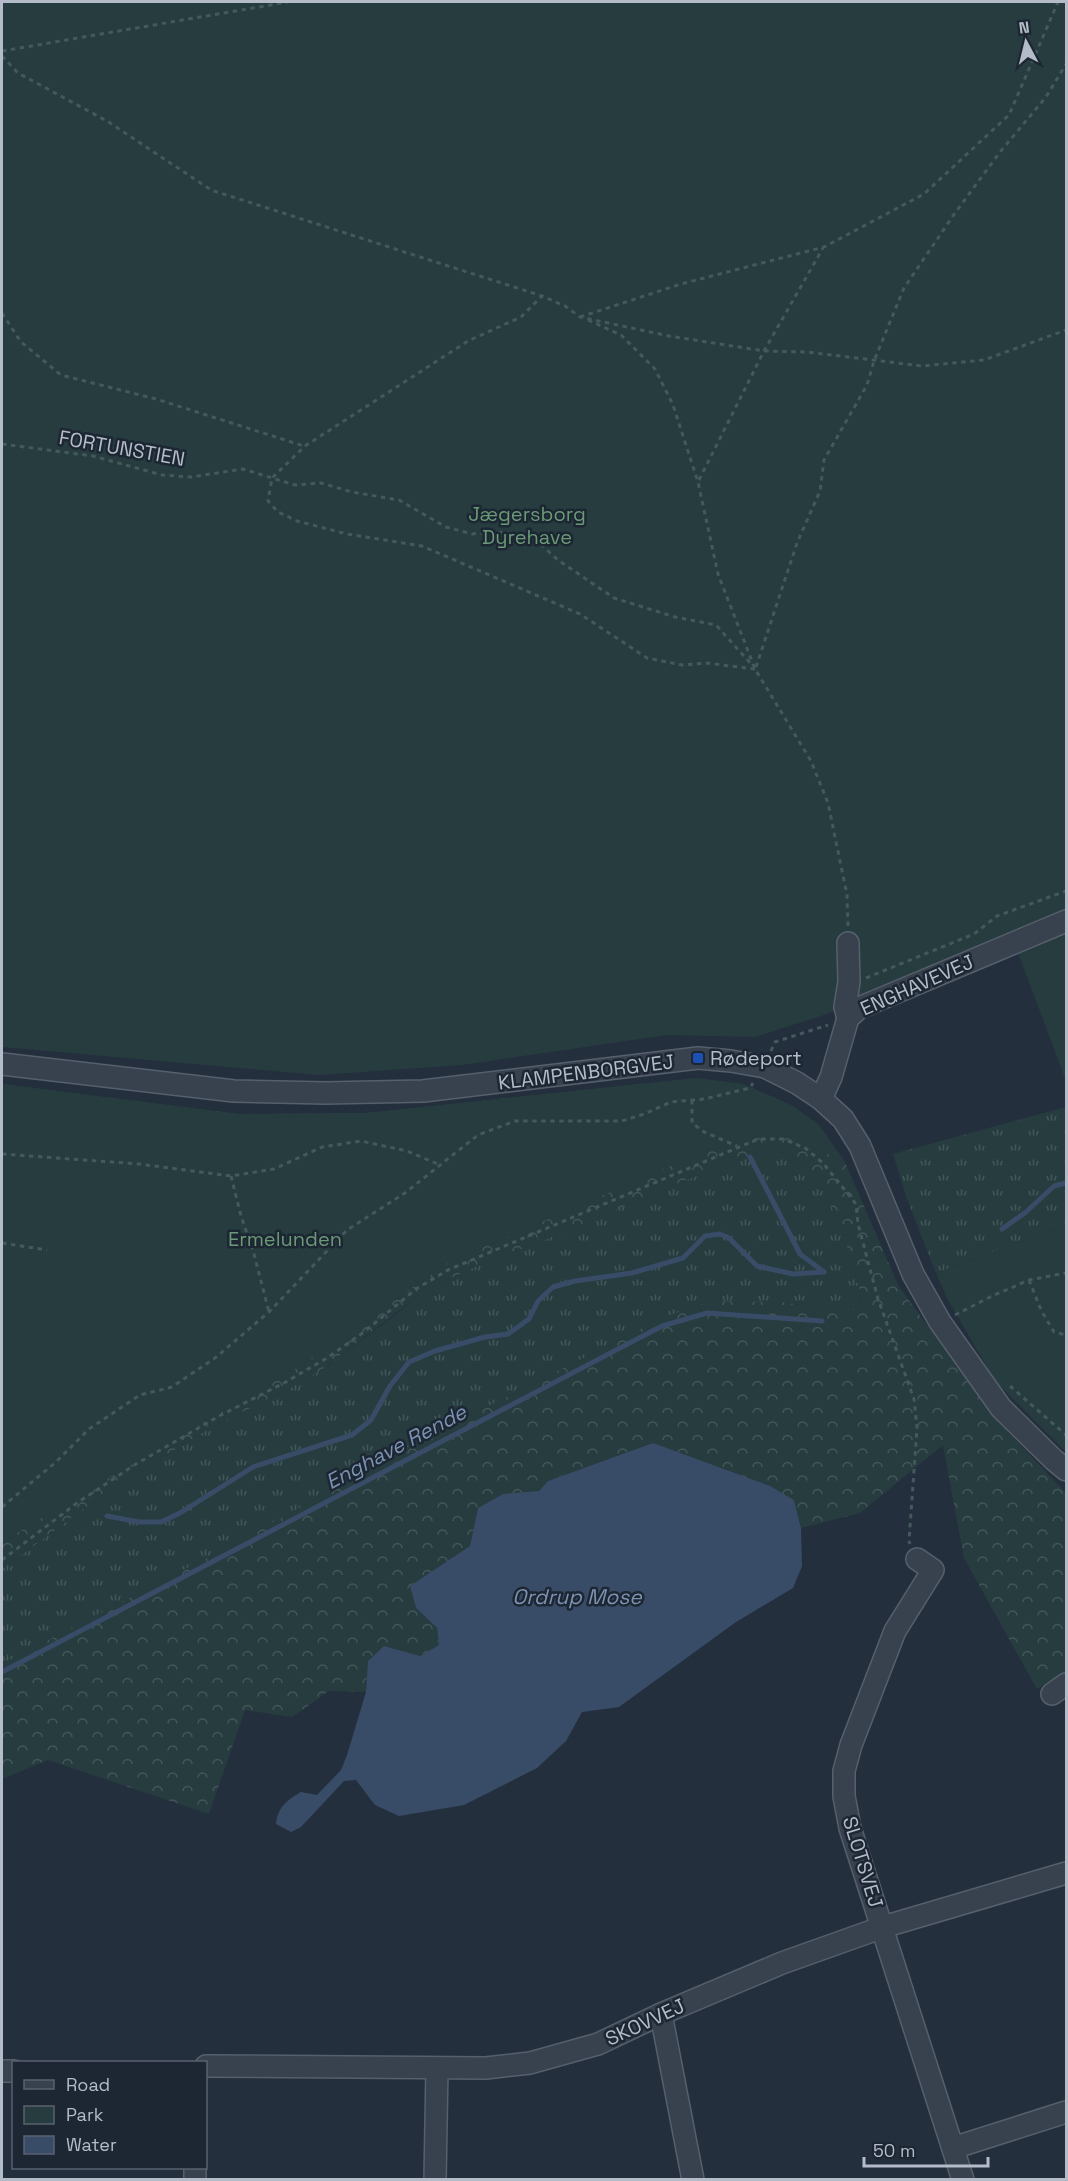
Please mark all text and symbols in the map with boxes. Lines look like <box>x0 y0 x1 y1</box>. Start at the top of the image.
north arrow <box>996 12 1056 72</box>
text: N <box>1018 17 1031 39</box>
street label: FORTUNSTIEN <box>57 424 187 472</box>
park label: Jægersborg Dyrehave <box>468 501 586 550</box>
street label: ENGHAVEVEJ <box>856 948 978 1022</box>
place label: Rødeport <box>710 1045 802 1071</box>
street label: KLAMPENBORGVEJ <box>496 1048 676 1096</box>
marker: Rødeport <box>691 1051 705 1065</box>
park label: Ermelunden <box>228 1226 342 1252</box>
water label: Enghave Rende <box>321 1397 472 1495</box>
water label: Ordrup Mose <box>512 1583 643 1610</box>
street label: SLOTSVEJ <box>837 1813 889 1911</box>
street label: SKOVVEJ <box>601 1992 689 2052</box>
legend <box>12 2061 207 2169</box>
text: Road <box>66 2073 110 2096</box>
text: Park <box>66 2103 104 2126</box>
scale bar <box>864 2130 988 2168</box>
text: Water <box>66 2133 117 2156</box>
text: 50 m <box>873 2139 915 2162</box>

